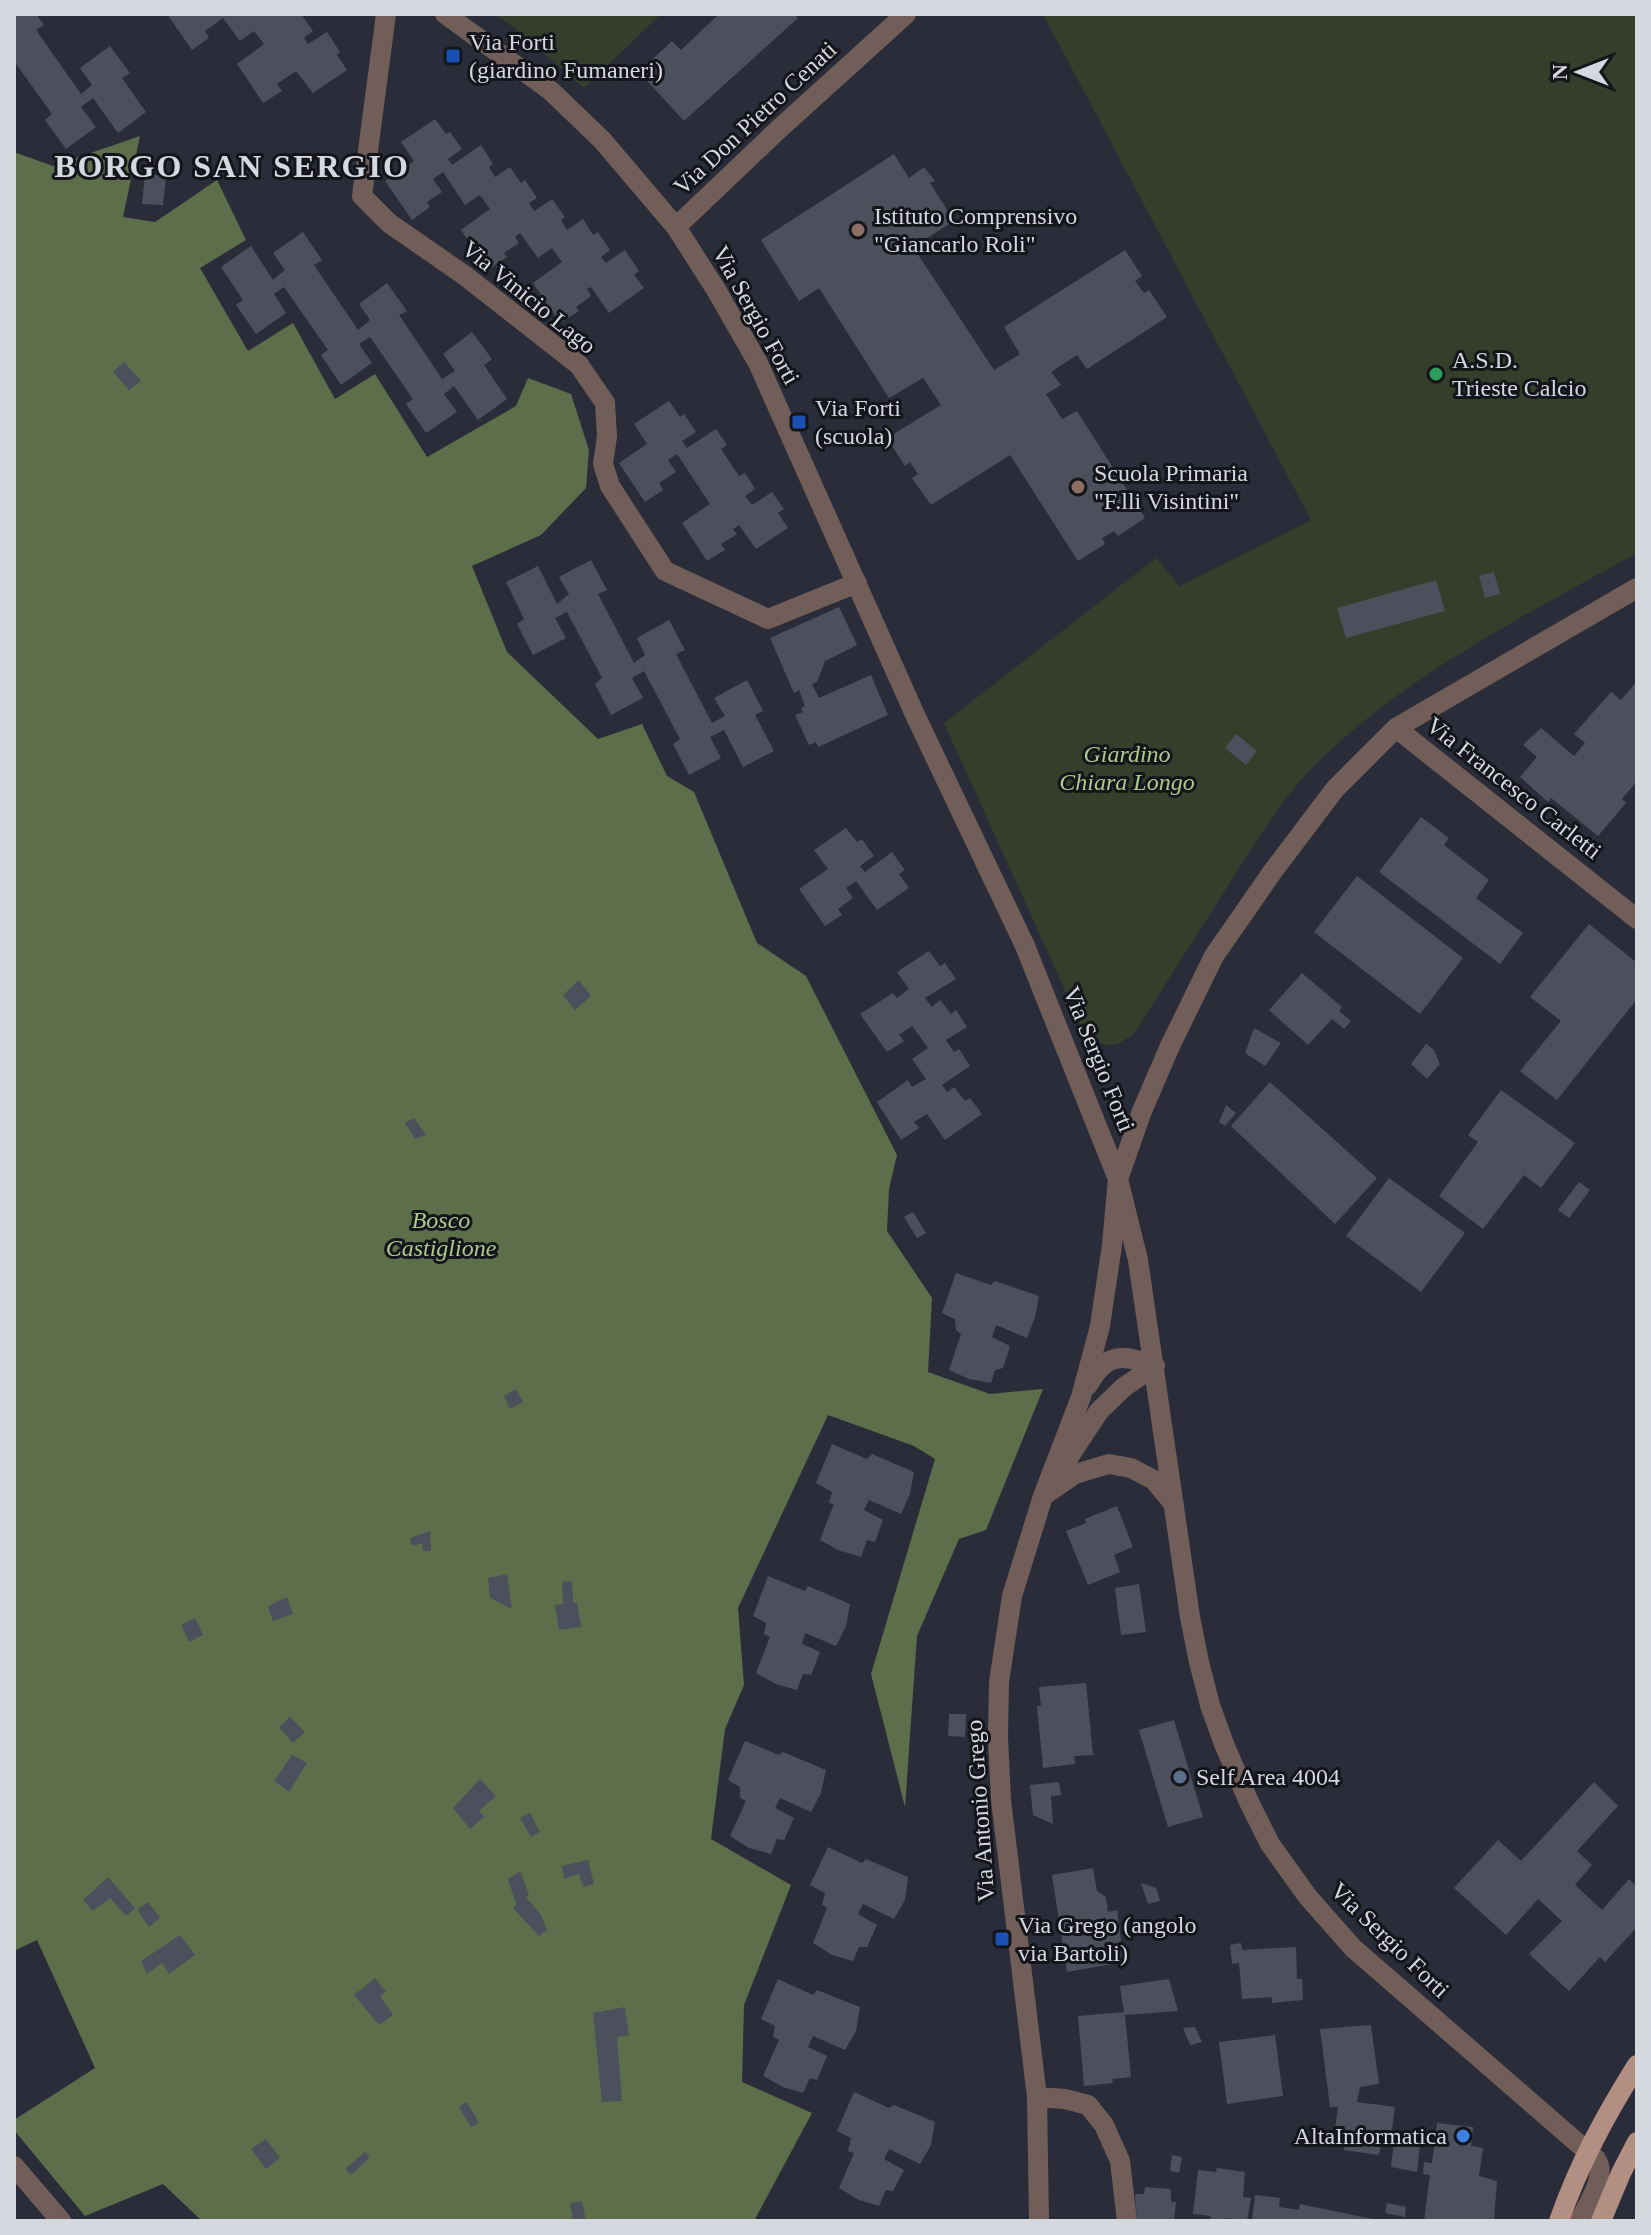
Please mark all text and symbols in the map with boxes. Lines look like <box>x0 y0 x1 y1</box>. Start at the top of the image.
place label: Via Forti (giardino Fumaneri) <box>469 29 663 83</box>
north arrow <box>1539 32 1619 112</box>
street label: Via Don Pietro Cenati <box>668 36 842 200</box>
marker: Via Forti (giardino Fumaneri) <box>444 47 462 65</box>
text: N <box>1547 64 1572 80</box>
district label: BORGO SAN SERGIO <box>54 148 410 184</box>
place label: Istituto Comprensivo "Giancarlo Roli" <box>874 203 1077 257</box>
marker: Istituto Comprensivo "Giancarlo Roli" <box>849 221 867 239</box>
street label: Via Vinicio Lago <box>457 235 601 359</box>
street label: Via Sergio Forti <box>707 241 805 389</box>
place label: A.S.D. Trieste Calcio <box>1452 347 1586 401</box>
marker: A.S.D. Trieste Calcio <box>1427 365 1445 383</box>
place label: Via Forti (scuola) <box>815 395 901 449</box>
marker: Via Forti (scuola) <box>790 413 808 431</box>
place label: Scuola Primaria "F.lli Visintini" <box>1094 460 1248 514</box>
marker: Scuola Primaria "F.lli Visintini" <box>1069 478 1087 496</box>
street label: Via Francesco Carletti <box>1421 712 1607 864</box>
park label: Giardino Chiara Longo <box>1059 741 1195 795</box>
street label: Via Sergio Forti <box>1058 983 1140 1136</box>
park label: Bosco Castiglione <box>386 1207 497 1261</box>
street label: Via Antonio Grego <box>961 1719 999 1903</box>
place label: Self Area 4004 <box>1196 1764 1340 1790</box>
marker: Self Area 4004 <box>1171 1768 1189 1786</box>
street label: Via Sergio Forti <box>1326 1877 1455 2003</box>
place label: Via Grego (angolo via Bartoli) <box>1018 1912 1197 1966</box>
marker: Via Grego (angolo via Bartoli) <box>993 1930 1011 1948</box>
place label: AltaInformatica <box>1294 2123 1447 2149</box>
marker: AltaInformatica <box>1454 2127 1472 2145</box>

